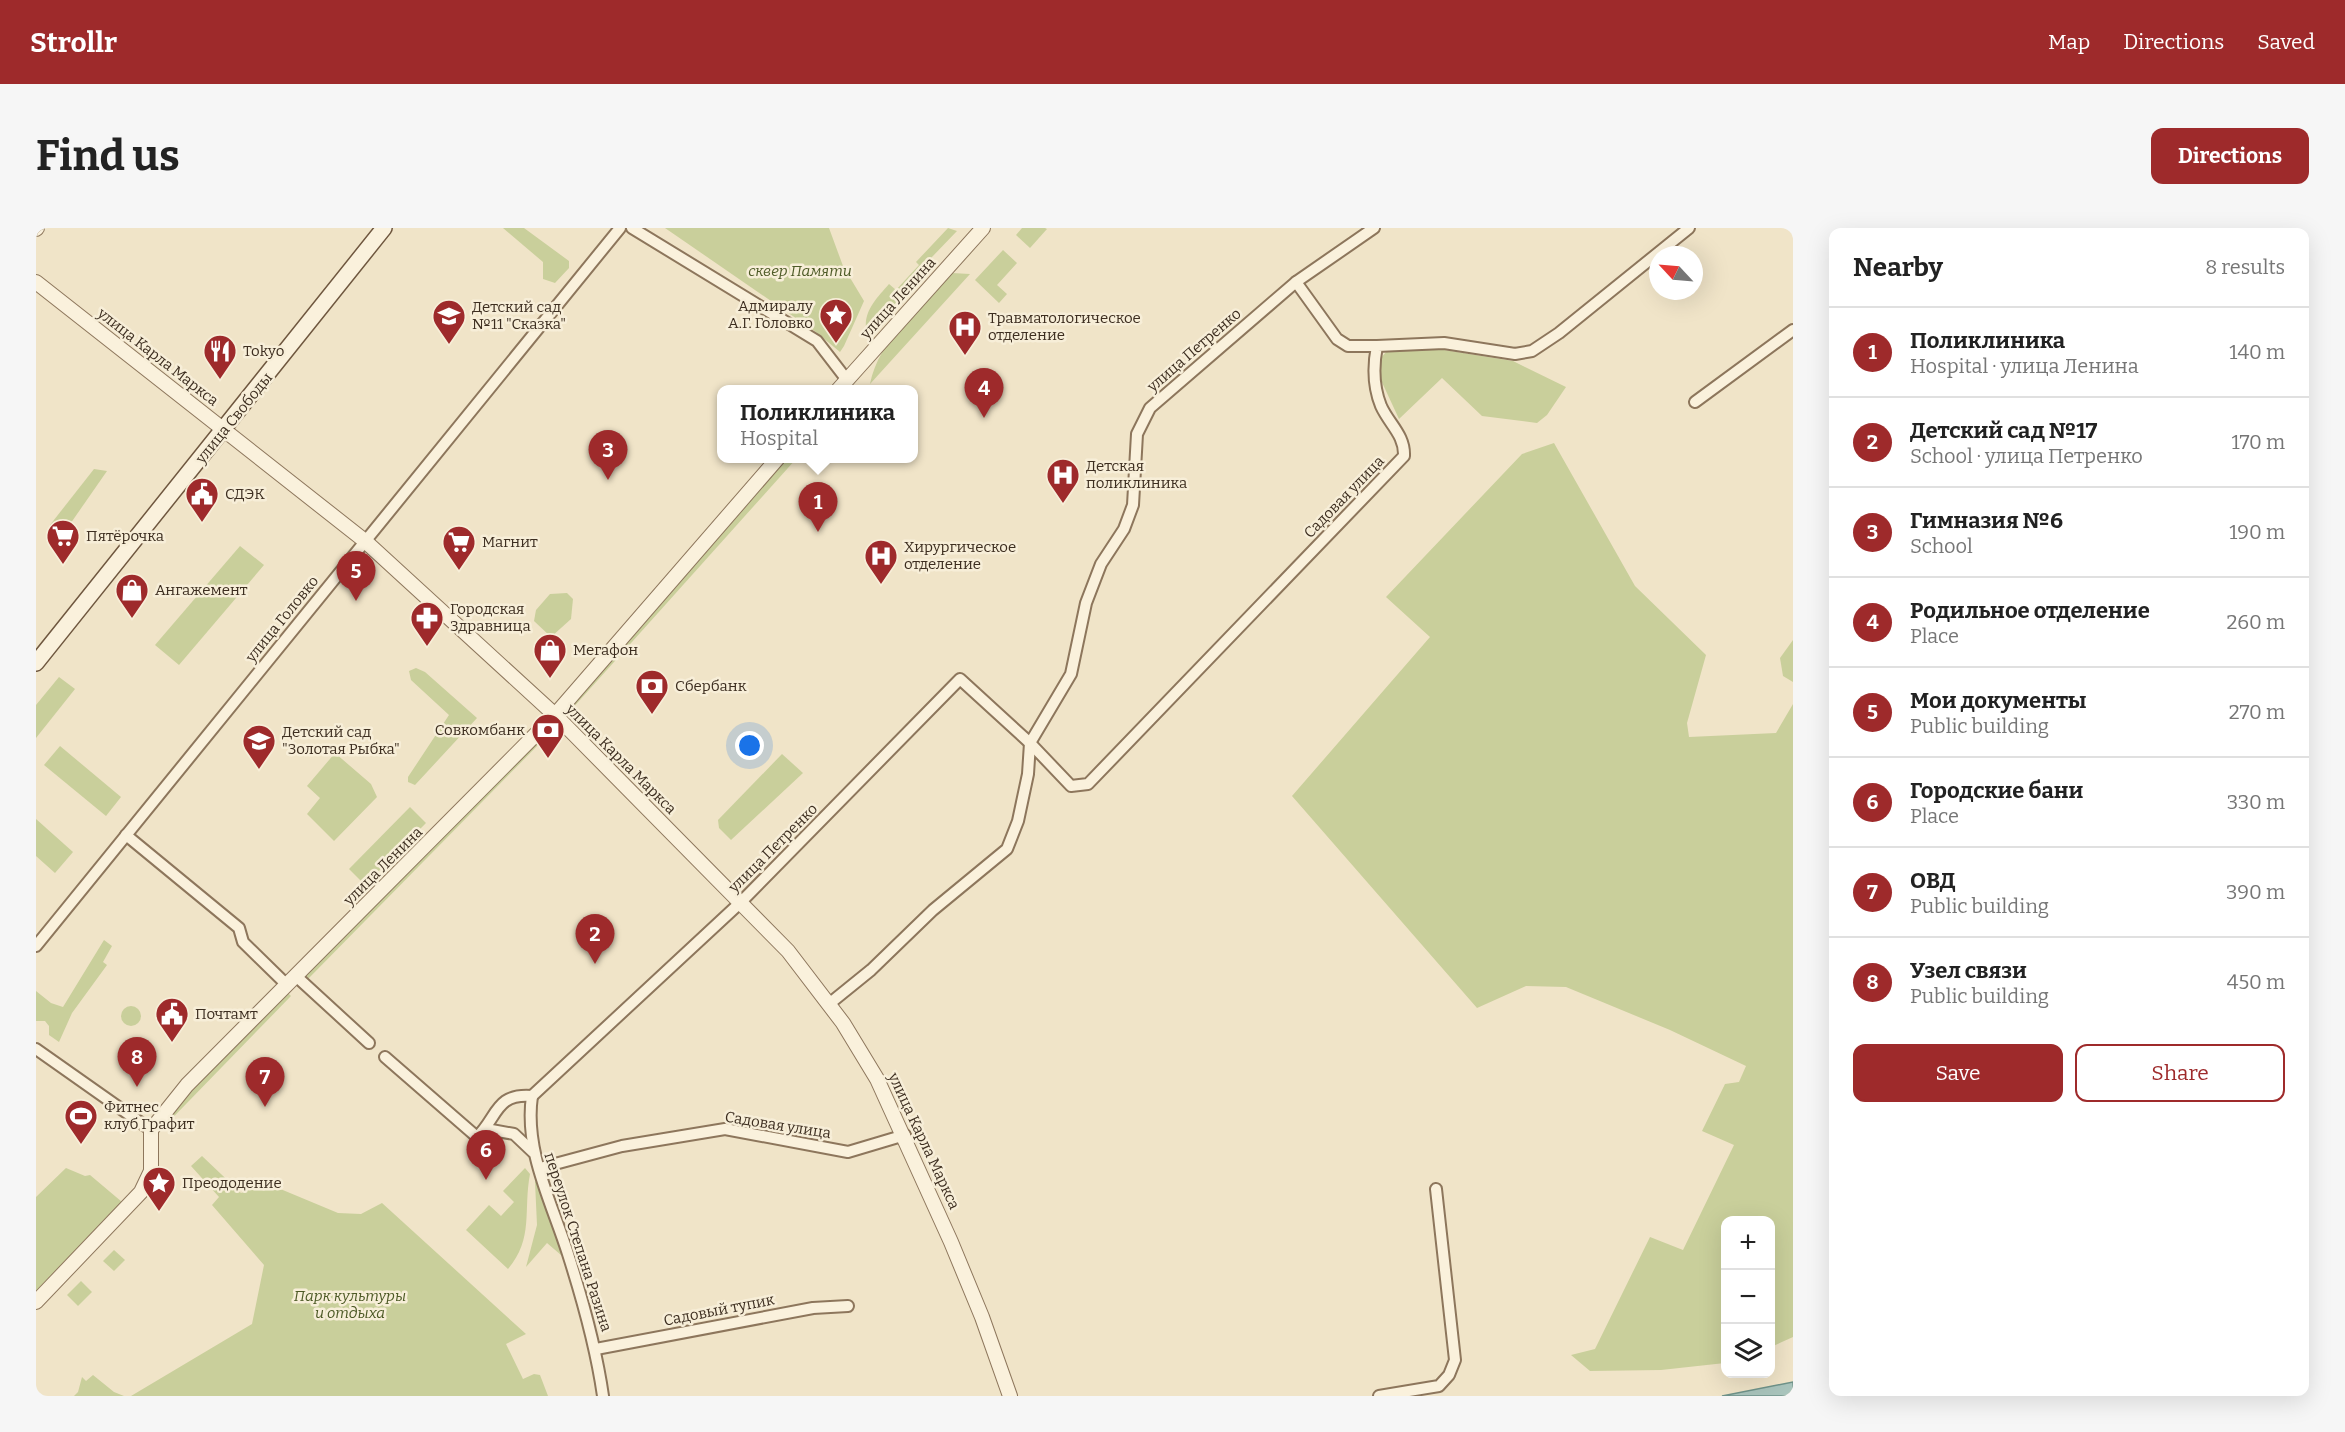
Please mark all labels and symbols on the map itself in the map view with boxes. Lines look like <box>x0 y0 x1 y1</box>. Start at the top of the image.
north arrow <box>1649 246 1703 300</box>
street label: улица Ленина <box>856 253 939 343</box>
park label: сквер Памяти <box>748 262 852 280</box>
place label: Адмиралу А.Г. Головко <box>728 297 813 332</box>
place icon: Адмиралу А.Г. Головко <box>818 297 854 344</box>
school or university icon: Детский сад №11 "Сказка" <box>431 298 467 345</box>
place label: Детский сад №11 "Сказка" <box>472 298 566 333</box>
street label: улица Карла Маркса <box>93 304 222 410</box>
street label: улица Петренко <box>1143 304 1245 396</box>
hospital icon: Травматологическое отделение <box>947 309 983 356</box>
place label: Травматологическое отделение <box>988 309 1141 344</box>
restaurant icon: Tokyo <box>202 333 238 380</box>
place label: Tokyo <box>243 342 284 360</box>
pin: 4 <box>964 368 1004 418</box>
street label: улица Свободы <box>191 369 276 468</box>
pin: 3 <box>588 430 628 480</box>
street label: Садовая улица <box>1300 452 1388 542</box>
hospital icon: Детская поликлиника <box>1045 457 1081 504</box>
place label: Детская поликлиника <box>1086 457 1187 492</box>
public building icon: СДЭК <box>184 476 220 523</box>
pin: 1 <box>798 482 838 532</box>
place label: СДЭК <box>225 485 265 503</box>
supermarket icon: Пятёрочка <box>45 518 81 565</box>
supermarket icon: Магнит <box>441 524 477 571</box>
place label: Пятёрочка <box>86 527 164 545</box>
place label: Магнит <box>482 533 538 551</box>
hospital icon: Хирургическое отделение <box>863 538 899 585</box>
place label: Хирургическое отделение <box>904 538 1016 573</box>
pin: 5 <box>336 552 376 601</box>
shop icon: Ангажемент <box>114 572 150 619</box>
street label: улица Головко <box>241 572 322 666</box>
place label: Ангажемент <box>155 581 248 599</box>
pharmacy icon: Городская Здравница <box>409 600 445 647</box>
place label: Городская Здравница <box>450 600 531 635</box>
shop icon: Мегафон <box>532 632 568 679</box>
place label: Мегафон <box>573 641 638 659</box>
bank icon: Сбербанк <box>634 668 670 715</box>
place label: Сбербанк <box>675 677 747 695</box>
street label: улица Карла Маркса <box>561 699 680 818</box>
bank icon: Совкомбанк <box>530 712 566 759</box>
place label: Совкомбанк <box>435 721 525 739</box>
school or university icon: Детский сад "Золотая Рыбка" <box>241 723 277 770</box>
place label: Детский сад "Золотая Рыбка" <box>282 723 400 758</box>
your location <box>735 731 764 760</box>
street label: улица Петренко <box>724 800 821 897</box>
street label: улица Ленина <box>339 823 426 910</box>
pin: 2 <box>576 914 614 964</box>
public building icon: Почтамт <box>154 996 190 1043</box>
place label: Почтамт <box>195 1005 258 1023</box>
pin: 8 <box>118 1038 156 1087</box>
pin: 7 <box>246 1058 284 1107</box>
street label: улица Карла Маркса <box>884 1069 964 1212</box>
sports icon: Фитнес клуб Графит <box>63 1098 99 1145</box>
place label: Фитнес клуб Графит <box>104 1098 195 1133</box>
street label: Садовая улица <box>724 1108 832 1142</box>
pin: 6 <box>466 1130 506 1180</box>
street label: переулок Степана Разина <box>540 1150 616 1334</box>
place icon: Преододение <box>141 1165 177 1212</box>
place label: Преододение <box>182 1174 282 1192</box>
park label: Парк культуры и отдыха <box>294 1287 406 1322</box>
street label: Садовый тупик <box>662 1290 776 1330</box>

